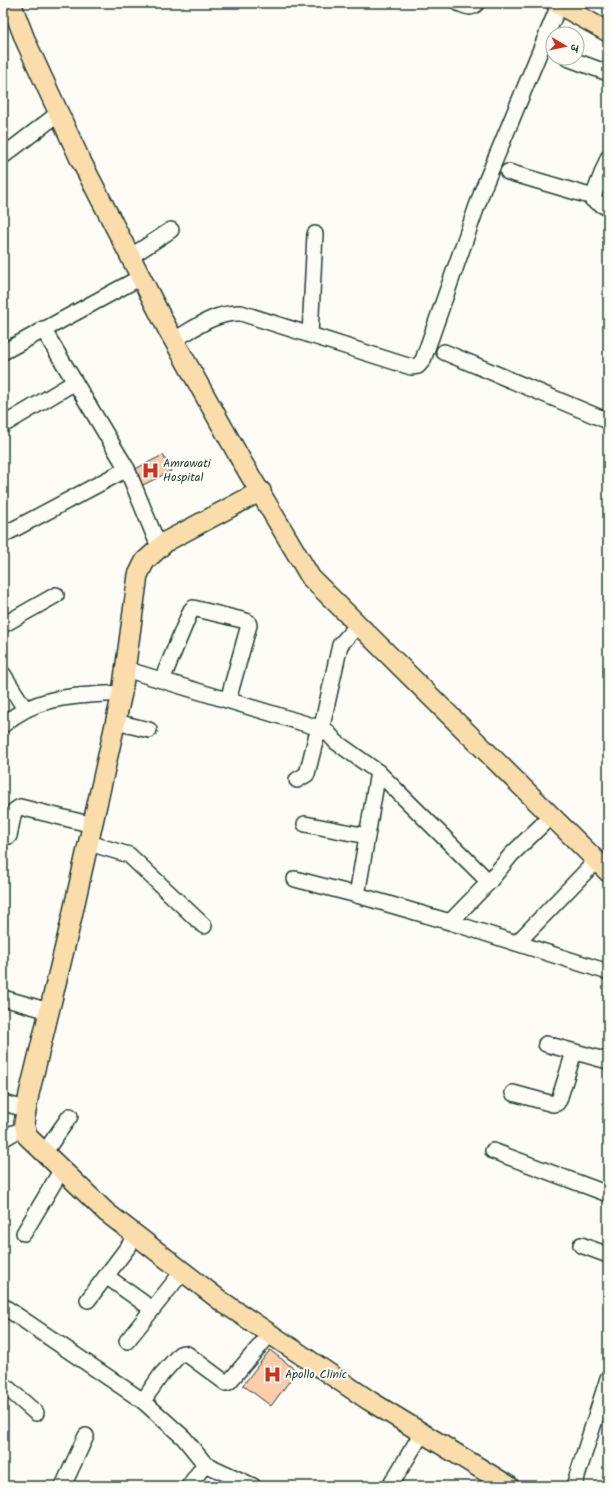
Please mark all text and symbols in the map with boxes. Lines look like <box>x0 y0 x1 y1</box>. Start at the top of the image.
north arrow <box>545 26 585 66</box>
text: उ <box>564 43 583 54</box>
place label: Amrawati Hospital <box>163 454 212 487</box>
hospital icon: Amrawati Hospital <box>140 460 160 480</box>
hospital icon: Apollo Clinic <box>262 1364 282 1384</box>
place label: Apollo Clinic <box>285 1365 347 1384</box>

